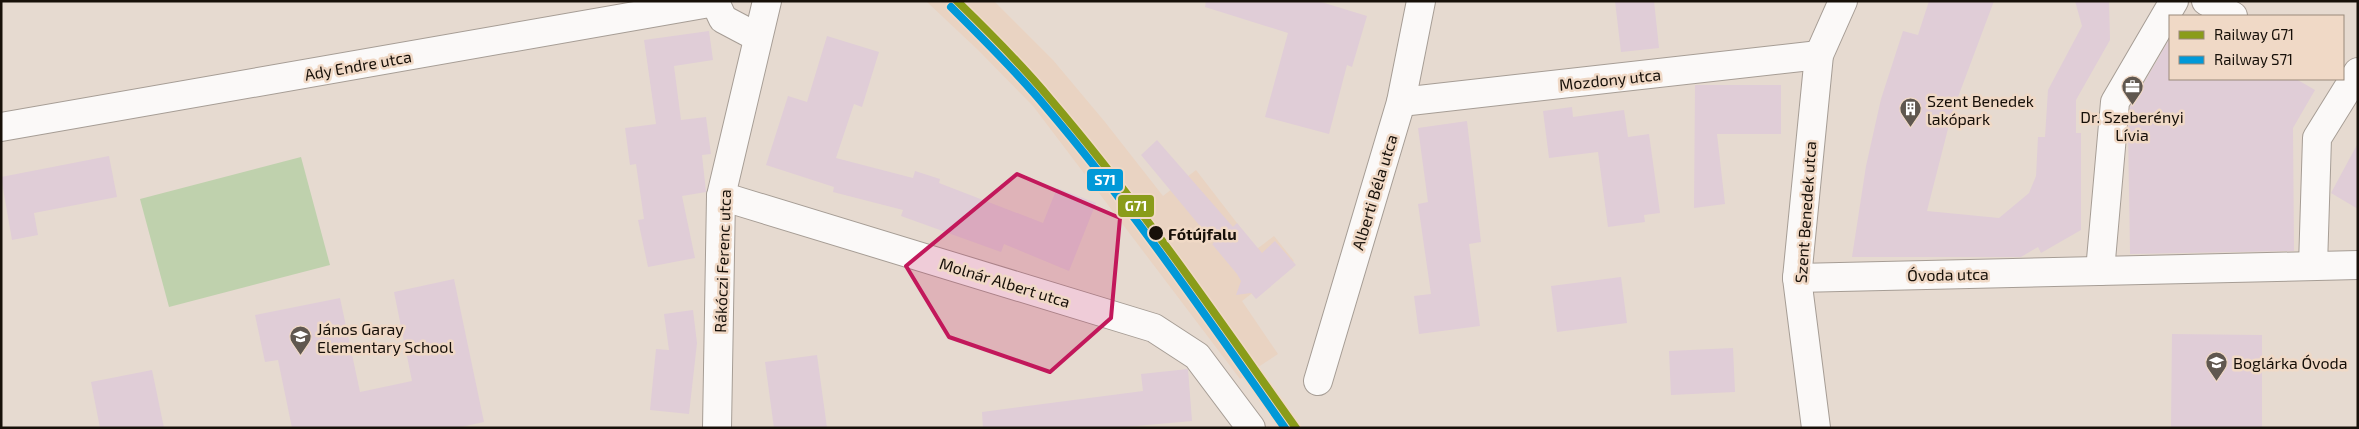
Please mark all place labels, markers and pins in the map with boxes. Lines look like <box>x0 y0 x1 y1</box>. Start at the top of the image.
office icon: Dr. Szeberényi Lívia <box>2120 75 2144 106</box>
place label: Szent Benedek lakópark <box>1927 91 2034 128</box>
building icon: Szent Benedek lakópark <box>1899 97 1923 128</box>
place label: Dr. Szeberényi Lívia <box>2080 107 2184 144</box>
marker: Fótújfalu <box>1147 224 1165 242</box>
place label: Fótújfalu <box>1168 224 1237 243</box>
place label: János Garay Elementary School <box>317 319 453 356</box>
school or university icon: János Garay Elementary School <box>289 325 313 356</box>
school or university icon: Boglárka Óvoda <box>2205 350 2229 381</box>
place label: Boglárka Óvoda <box>2233 353 2348 372</box>

